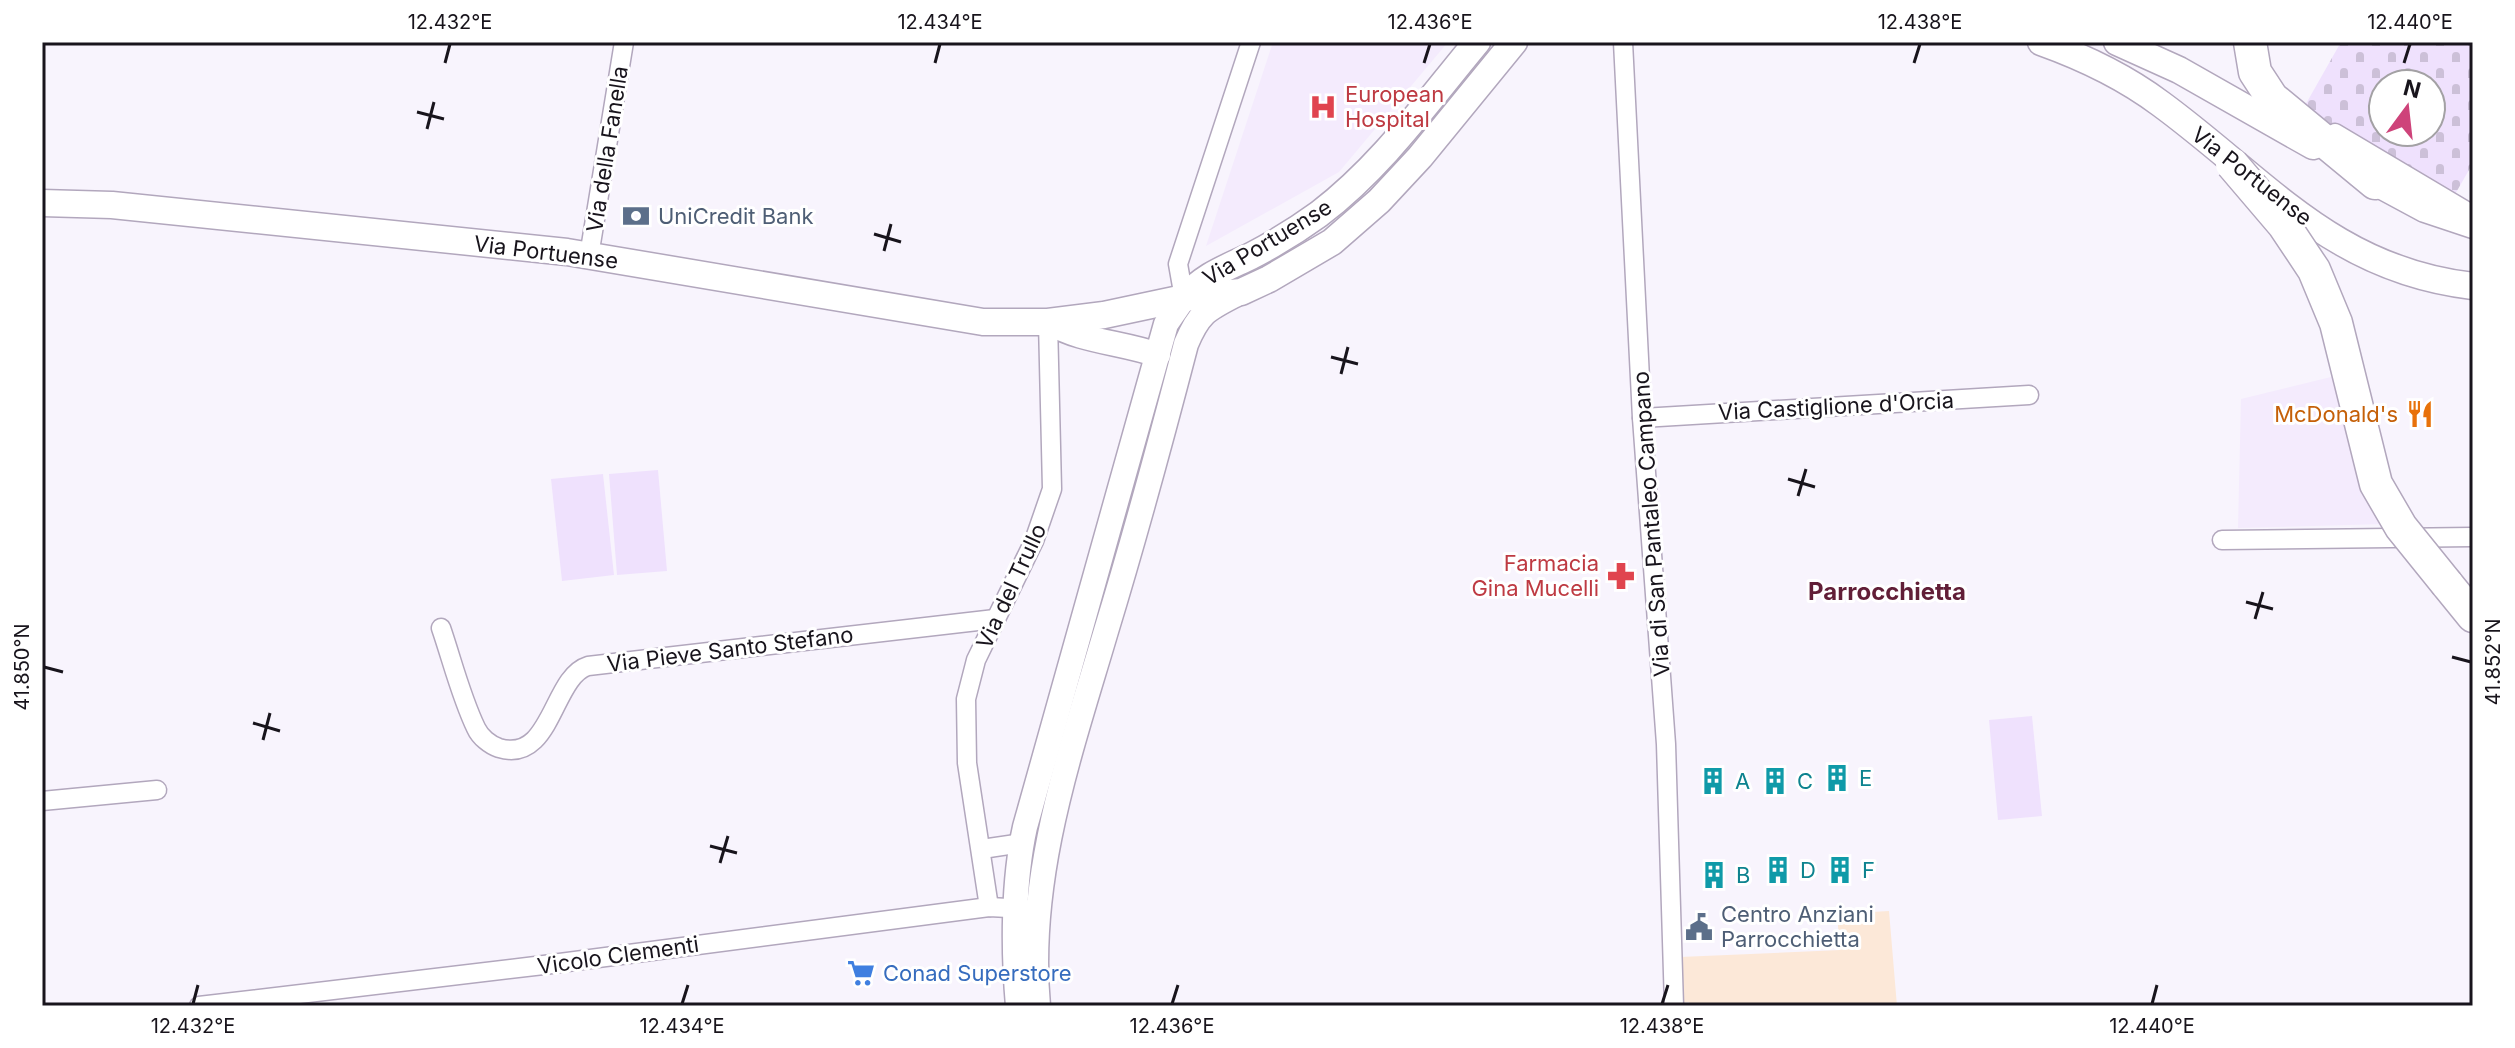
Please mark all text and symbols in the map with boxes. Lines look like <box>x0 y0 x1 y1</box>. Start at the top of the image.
text: 12.432°E <box>408 10 492 34</box>
text: 12.434°E <box>897 10 983 34</box>
text: 12.436°E <box>1388 10 1472 34</box>
text: 12.438°E <box>1878 10 1962 34</box>
text: 12.440°E <box>2367 10 2453 34</box>
street label: Via della Fanella <box>581 64 633 234</box>
north arrow <box>2367 68 2447 148</box>
text: N <box>2401 74 2424 103</box>
place label: European Hospital <box>1345 81 1444 132</box>
hospital icon: European Hospital <box>1308 92 1338 122</box>
street label: Via Portuense <box>2187 121 2317 231</box>
street label: Via Portuense <box>1198 193 1336 291</box>
bank icon: UniCredit Bank <box>621 201 651 231</box>
place label: UniCredit Bank <box>658 203 814 229</box>
street label: Via Portuense <box>472 230 620 274</box>
street label: Via di San Pantaleo Campano <box>1627 370 1675 678</box>
street label: Via Castiglione d'Orcia <box>1717 387 1955 425</box>
restaurant icon: McDonald's <box>2405 399 2435 429</box>
place label: McDonald's <box>2274 401 2398 427</box>
street label: Via del Trullo <box>971 519 1051 653</box>
place label: Farmacia Gina Mucelli <box>1471 550 1599 601</box>
pharmacy icon: Farmacia Gina Mucelli <box>1606 561 1636 591</box>
district label: Parrocchietta <box>1808 577 1966 606</box>
text: 41.852°N <box>2481 619 2505 705</box>
street label: Via Pieve Santo Stefano <box>605 621 855 677</box>
text: 41.850°N <box>10 623 34 711</box>
building icon: E <box>1822 763 1852 793</box>
place label: E <box>1859 765 1872 791</box>
building icon: A <box>1698 766 1728 796</box>
building icon: C <box>1760 766 1790 796</box>
place label: A <box>1735 768 1750 794</box>
place label: C <box>1797 768 1813 794</box>
building icon: D <box>1763 855 1793 885</box>
building icon: F <box>1825 855 1855 885</box>
place label: D <box>1800 857 1816 883</box>
place label: F <box>1862 857 1875 883</box>
building icon: B <box>1699 860 1729 890</box>
place label: B <box>1736 862 1750 888</box>
place label: Centro Anziani Parrocchietta <box>1721 901 1874 952</box>
public building icon: Centro Anziani Parrocchietta <box>1684 912 1714 942</box>
street label: Vicolo Clementi <box>536 931 700 979</box>
supermarket icon: Conad Superstore <box>846 958 876 988</box>
place label: Conad Superstore <box>883 960 1072 986</box>
text: 12.432°E <box>151 1014 235 1038</box>
text: 12.434°E <box>639 1014 725 1038</box>
text: 12.436°E <box>1130 1014 1214 1038</box>
text: 12.438°E <box>1620 1014 1704 1038</box>
text: 12.440°E <box>2109 1014 2195 1038</box>

